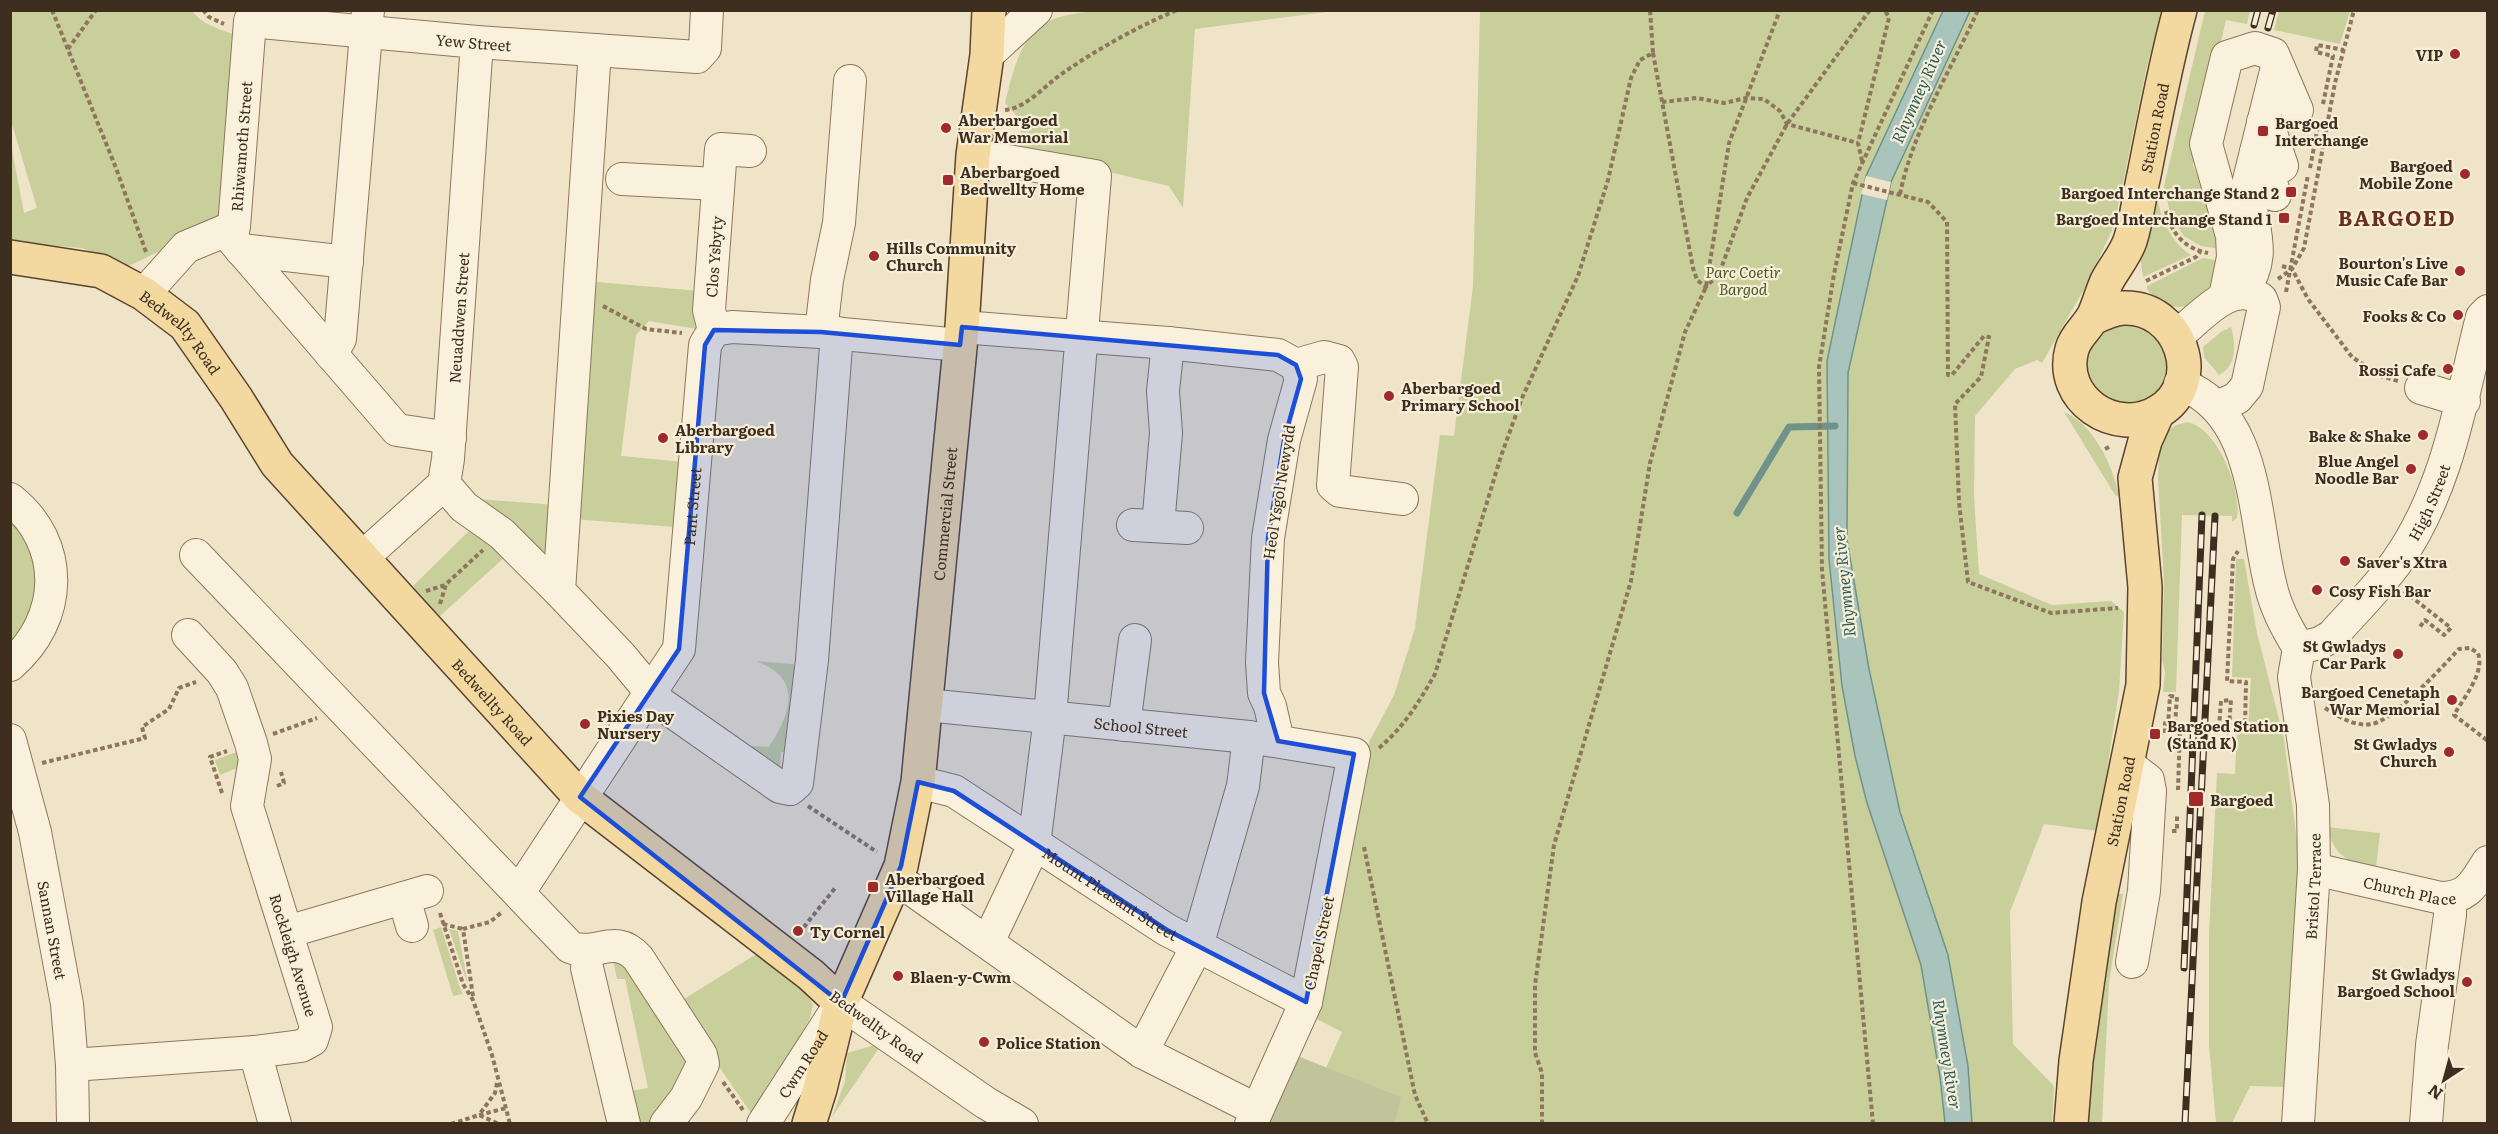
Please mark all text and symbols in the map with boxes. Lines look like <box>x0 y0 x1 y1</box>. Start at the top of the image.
street label: Yew Street <box>435 27 512 56</box>
water label: Rhymney River <box>1884 35 1952 147</box>
place label: VIP <box>2416 43 2443 66</box>
marker: VIP <box>2448 47 2462 61</box>
street label: Rhiwamoth Street <box>224 80 257 212</box>
street label: Station Road <box>2133 80 2174 175</box>
place label: Aberbargoed War Memorial <box>958 108 1069 148</box>
place label: Bargoed Interchange <box>2275 111 2369 151</box>
marker: Aberbargoed War Memorial <box>939 121 953 135</box>
marker: Bargoed Interchange <box>2256 124 2270 138</box>
place label: Bargoed Mobile Zone <box>2359 154 2454 194</box>
place label: Aberbargoed Bedwellty Home <box>960 160 1085 200</box>
marker: Bargoed Mobile Zone <box>2458 167 2472 181</box>
marker: Aberbargoed Bedwellty Home <box>941 173 955 187</box>
place label: Bargoed Interchange Stand 2 <box>2061 181 2279 204</box>
marker: Bargoed Interchange Stand 2 <box>2284 185 2298 199</box>
district label: BARGOED <box>2338 201 2456 232</box>
place label: Bargoed Interchange Stand 1 <box>2056 207 2272 230</box>
marker: Bargoed Interchange Stand 1 <box>2277 211 2291 225</box>
street label: Clos Ysbyty <box>698 215 728 298</box>
place label: Hills Community Church <box>886 236 1017 276</box>
marker: Hills Community Church <box>867 249 881 263</box>
street label: Neuaddwen Street <box>442 251 474 384</box>
place label: Bourton's Live Music Cafe Bar <box>2336 251 2449 291</box>
park label: Parc Coetir Bargod <box>1705 260 1781 300</box>
marker: Bourton's Live Music Cafe Bar <box>2453 264 2467 278</box>
street label: Bedwellty Road <box>135 283 227 378</box>
place label: Fooks & Co <box>2363 304 2446 327</box>
marker: Fooks & Co <box>2451 308 2465 322</box>
place label: Rossi Cafe <box>2359 358 2437 381</box>
marker: Rossi Cafe <box>2441 362 2455 376</box>
place label: Aberbargoed Primary School <box>1401 376 1520 416</box>
marker: Aberbargoed Primary School <box>1382 389 1396 403</box>
place label: Aberbargoed Library <box>675 418 775 458</box>
street label: Heol Ysgol Newydd <box>1256 423 1300 561</box>
place label: Bake & Shake <box>2309 424 2412 447</box>
marker: Bake & Shake <box>2416 428 2430 442</box>
marker: Aberbargoed Library <box>656 431 670 445</box>
street label: Commercial Street <box>926 446 962 582</box>
place label: Blue Angel Noodle Bar <box>2315 449 2400 489</box>
street label: High Street <box>2401 461 2455 545</box>
marker: Blue Angel Noodle Bar <box>2404 462 2418 476</box>
street label: Pant Street <box>676 466 706 547</box>
water label: Rhymney River <box>1825 525 1861 639</box>
place label: Saver's Xtra <box>2357 550 2448 573</box>
marker: Saver's Xtra <box>2338 554 2352 568</box>
place label: Cosy Fish Bar <box>2329 579 2431 602</box>
marker: Cosy Fish Bar <box>2310 583 2324 597</box>
place label: St Gwladys Car Park <box>2303 634 2387 674</box>
marker: St Gwladys Car Park <box>2391 647 2405 661</box>
street label: Bedwellty Road <box>447 653 539 750</box>
place label: Bargoed Cenetaph War Memorial <box>2301 680 2441 720</box>
marker: Bargoed Cenetaph War Memorial <box>2445 693 2459 707</box>
place label: Pixies Day Nursery <box>597 704 675 744</box>
street label: School Street <box>1093 710 1189 742</box>
place label: Bargoed Station (Stand K) <box>2167 714 2289 754</box>
marker: Pixies Day Nursery <box>578 717 592 731</box>
marker: Bargoed Station (Stand K) <box>2148 727 2162 741</box>
place label: St Gwladys Church <box>2354 732 2438 772</box>
marker: St Gwladys Church <box>2442 745 2456 759</box>
street label: Station Road <box>2099 754 2140 848</box>
place label: Bargoed <box>2210 788 2273 811</box>
marker: Bargoed <box>2187 790 2205 808</box>
street label: Bristol Terrace <box>2298 833 2326 940</box>
street label: Mount Pleasant Street <box>1038 840 1182 945</box>
place label: Aberbargoed Village Hall <box>885 867 985 907</box>
street label: Church Place <box>2361 869 2458 910</box>
street label: Sannan Street <box>33 879 74 981</box>
marker: Aberbargoed Village Hall <box>866 880 880 894</box>
street label: Rockleigh Avenue <box>264 891 324 1019</box>
street label: Chapel Street <box>1297 894 1339 992</box>
place label: Ty Cornel <box>810 920 886 943</box>
marker: Ty Cornel <box>791 924 805 938</box>
place label: St Gwladys Bargoed School <box>2337 962 2456 1002</box>
place label: Blaen-y-Cwm <box>910 965 1011 988</box>
marker: Blaen-y-Cwm <box>891 969 905 983</box>
marker: St Gwladys Bargoed School <box>2460 975 2474 989</box>
street label: Bedwellty Road <box>825 984 929 1068</box>
water label: Rhymney River <box>1927 997 1969 1111</box>
street label: Cwm Road <box>771 1025 833 1102</box>
place label: Police Station <box>996 1031 1101 1054</box>
marker: Police Station <box>977 1035 991 1049</box>
north arrow <box>2414 1050 2474 1110</box>
text: N <box>2422 1079 2447 1107</box>

